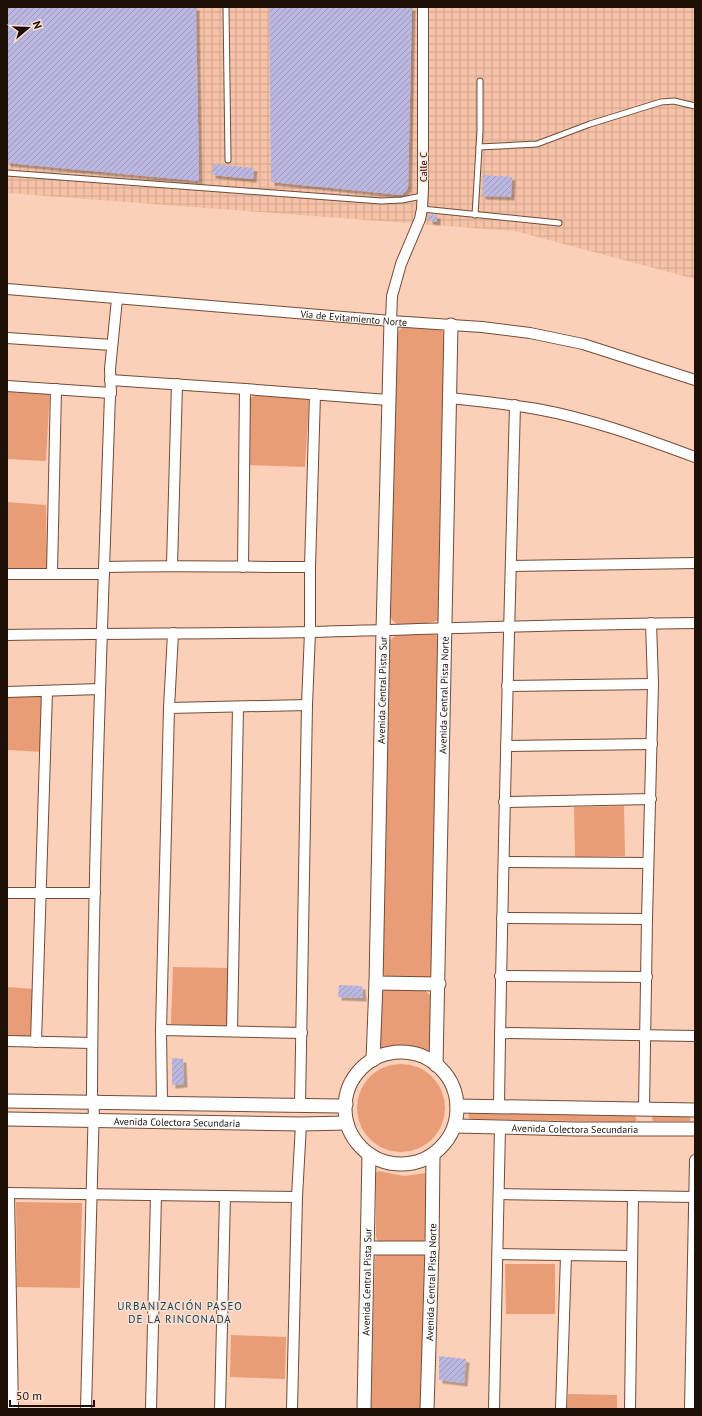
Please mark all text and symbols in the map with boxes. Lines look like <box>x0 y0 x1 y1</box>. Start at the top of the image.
north arrow <box>8 8 48 48</box>
text: N <box>30 19 45 30</box>
street label: Calle C <box>417 152 430 182</box>
street label: Vía de Evitamiento Norte <box>299 307 407 329</box>
street label: Avenida Central Pista Sur <box>375 636 390 744</box>
street label: Avenida Central Pista Norte <box>436 636 452 754</box>
street label: Avenida Colectora Secundaria <box>114 1115 240 1130</box>
street label: Avenida Colectora Secundaria <box>512 1121 638 1136</box>
street label: Avenida Central Pista Norte <box>423 1223 439 1341</box>
street label: Avenida Central Pista Sur <box>359 1228 375 1336</box>
district label: URBANIZACIÓN PASEO DE LA RINCONADA <box>117 1299 243 1326</box>
scale bar <box>10 1382 94 1408</box>
text: 50 m <box>16 1388 42 1403</box>

